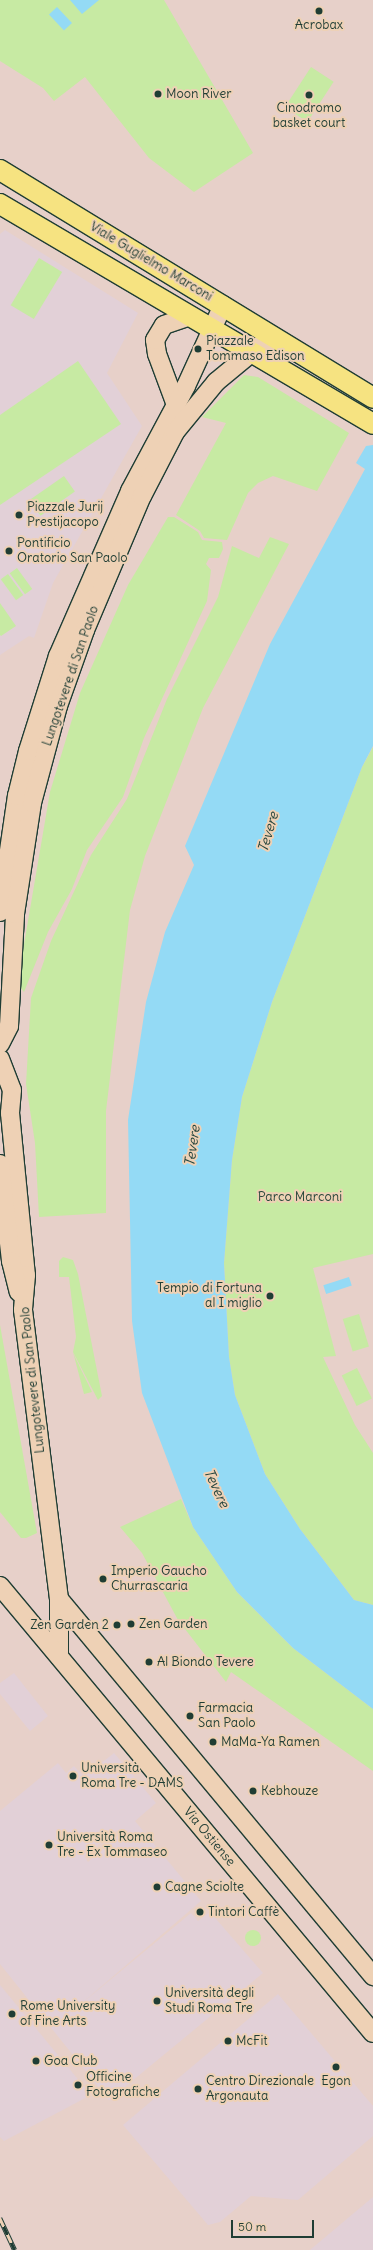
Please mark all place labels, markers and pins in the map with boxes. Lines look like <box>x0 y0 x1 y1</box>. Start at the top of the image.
marker: Acrobax <box>314 6 324 16</box>
place label: Acrobax <box>295 17 343 33</box>
place label: Moon River <box>166 86 231 102</box>
marker: Moon River <box>153 89 163 99</box>
marker: Cinodromo basket court <box>304 90 314 100</box>
place label: Cinodromo basket court <box>273 101 345 132</box>
place label: Piazzale Tommaso Edison <box>206 334 305 365</box>
marker: Piazzale Tommaso Edison <box>193 344 203 354</box>
place label: Piazzale Jurij Prestijacopo <box>27 500 103 531</box>
marker: Piazzale Jurij Prestijacopo <box>14 510 24 520</box>
place label: Pontificio Oratorio San Paolo <box>17 536 128 567</box>
marker: Pontificio Oratorio San Paolo <box>4 546 14 556</box>
place label: Tempio di Fortuna al I miglio <box>157 1281 262 1312</box>
marker: Tempio di Fortuna al I miglio <box>265 1291 275 1301</box>
place label: Imperio Gaucho Churrascaria <box>111 1564 207 1595</box>
marker: Imperio Gaucho Churrascaria <box>98 1574 108 1584</box>
place label: Zen Garden <box>139 1616 208 1632</box>
place label: Zen Garden 2 <box>30 1617 109 1633</box>
marker: Zen Garden <box>126 1619 136 1629</box>
marker: Zen Garden 2 <box>112 1620 122 1630</box>
place label: Al Biondo Tevere <box>157 1654 254 1670</box>
marker: Al Biondo Tevere <box>144 1657 154 1667</box>
place label: Farmacia San Paolo <box>198 1701 256 1732</box>
marker: Farmacia San Paolo <box>185 1711 195 1721</box>
place label: MaMa-Ya Ramen <box>221 1734 320 1750</box>
marker: MaMa-Ya Ramen <box>208 1737 218 1747</box>
place label: Università Roma Tre - DAMS <box>81 1761 183 1792</box>
marker: Università Roma Tre - DAMS <box>68 1771 78 1781</box>
place label: Kebhouze <box>261 1783 318 1799</box>
marker: Kebhouze <box>248 1786 258 1796</box>
place label: Università Roma Tre - Ex Tommaseo <box>57 1830 167 1861</box>
marker: Università Roma Tre - Ex Tommaseo <box>44 1840 54 1850</box>
place label: Cagne Sciolte <box>165 1879 244 1895</box>
marker: Cagne Sciolte <box>152 1882 162 1892</box>
place label: Tintori Caffè <box>208 1904 279 1920</box>
marker: Tintori Caffè <box>195 1907 205 1917</box>
place label: Università degli Studi Roma Tre <box>165 1986 254 2017</box>
marker: Università degli Studi Roma Tre <box>152 1996 162 2006</box>
place label: Rome University of Fine Arts <box>20 1999 115 2030</box>
marker: Rome University of Fine Arts <box>7 2009 17 2019</box>
place label: McFit <box>236 2033 268 2049</box>
marker: McFit <box>223 2036 233 2046</box>
place label: Goa Club <box>44 2053 97 2069</box>
marker: Goa Club <box>31 2056 41 2066</box>
marker: Egon <box>331 2062 341 2072</box>
place label: Officine Fotografiche <box>86 2070 160 2101</box>
place label: Egon <box>321 2073 351 2089</box>
place label: Centro Direzionale Argonauta <box>206 2074 314 2105</box>
marker: Officine Fotografiche <box>73 2080 83 2090</box>
marker: Centro Direzionale Argonauta <box>193 2084 203 2094</box>

